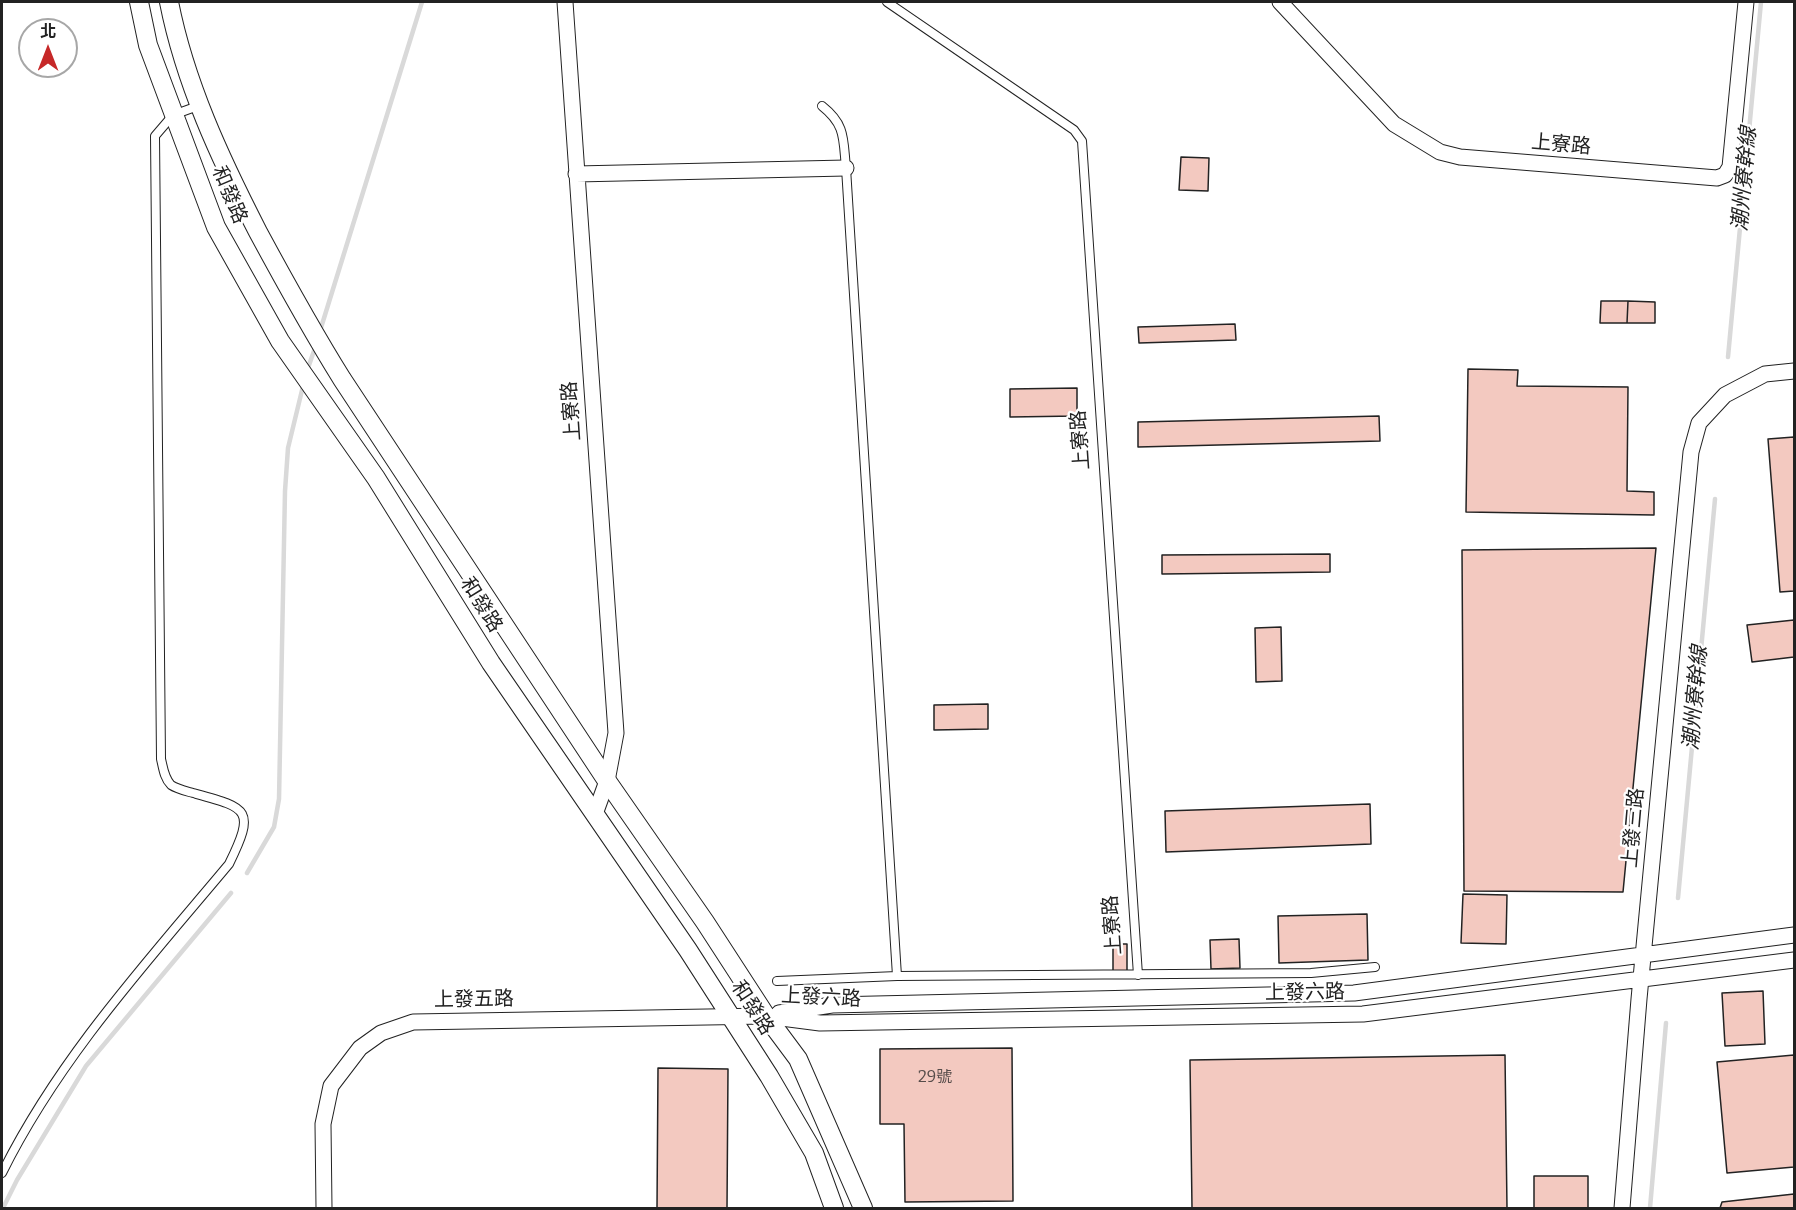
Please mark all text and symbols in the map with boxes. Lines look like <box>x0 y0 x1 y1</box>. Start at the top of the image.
north arrow <box>18 18 78 78</box>
text: 北 <box>40 22 56 41</box>
water label: 潮州寮幹線 <box>1728 126 1762 232</box>
street label: 上寮路 <box>1530 130 1592 160</box>
street label: 和發路 <box>206 163 252 227</box>
street label: 上寮路 <box>558 380 586 442</box>
street label: 上寮路 <box>1067 409 1095 471</box>
street label: 和發路 <box>455 573 507 637</box>
water label: 潮州寮幹線 <box>1679 645 1713 751</box>
street label: 上發三路 <box>1619 787 1649 869</box>
street label: 上寮路 <box>1099 894 1127 956</box>
street label: 和發路 <box>726 976 778 1040</box>
street label: 上發六路 <box>1265 980 1345 1006</box>
street label: 上發六路 <box>780 984 862 1012</box>
street label: 上發五路 <box>434 987 514 1013</box>
house number: 29號 <box>918 1068 952 1088</box>

